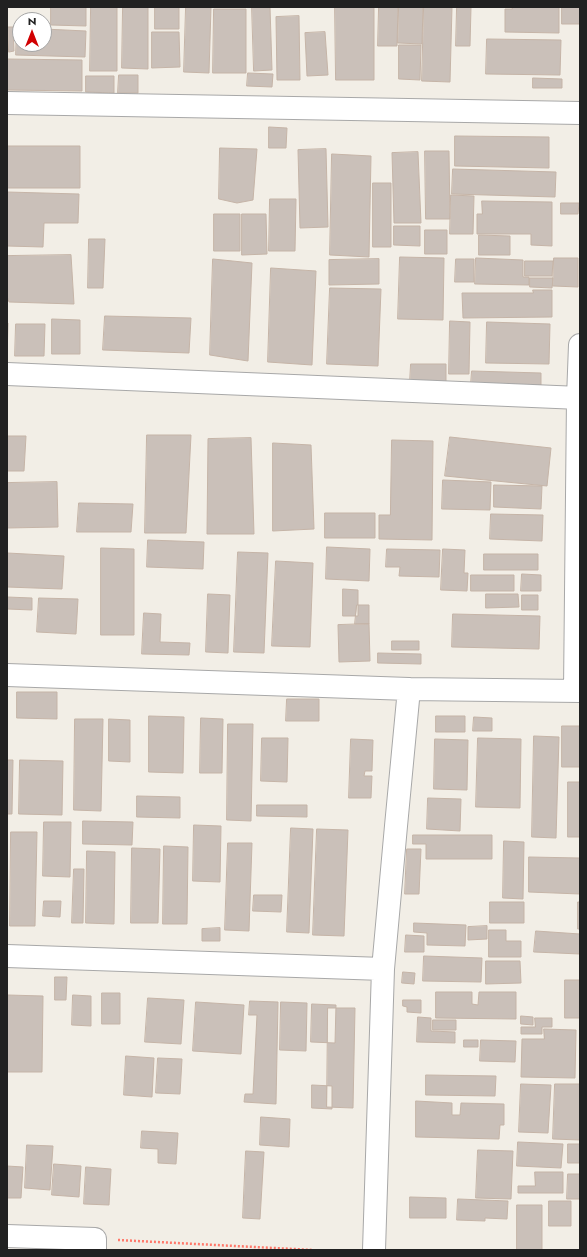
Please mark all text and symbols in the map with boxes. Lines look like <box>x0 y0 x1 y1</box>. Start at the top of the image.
north arrow <box>12 12 52 52</box>
text: N <box>28 13 36 29</box>

